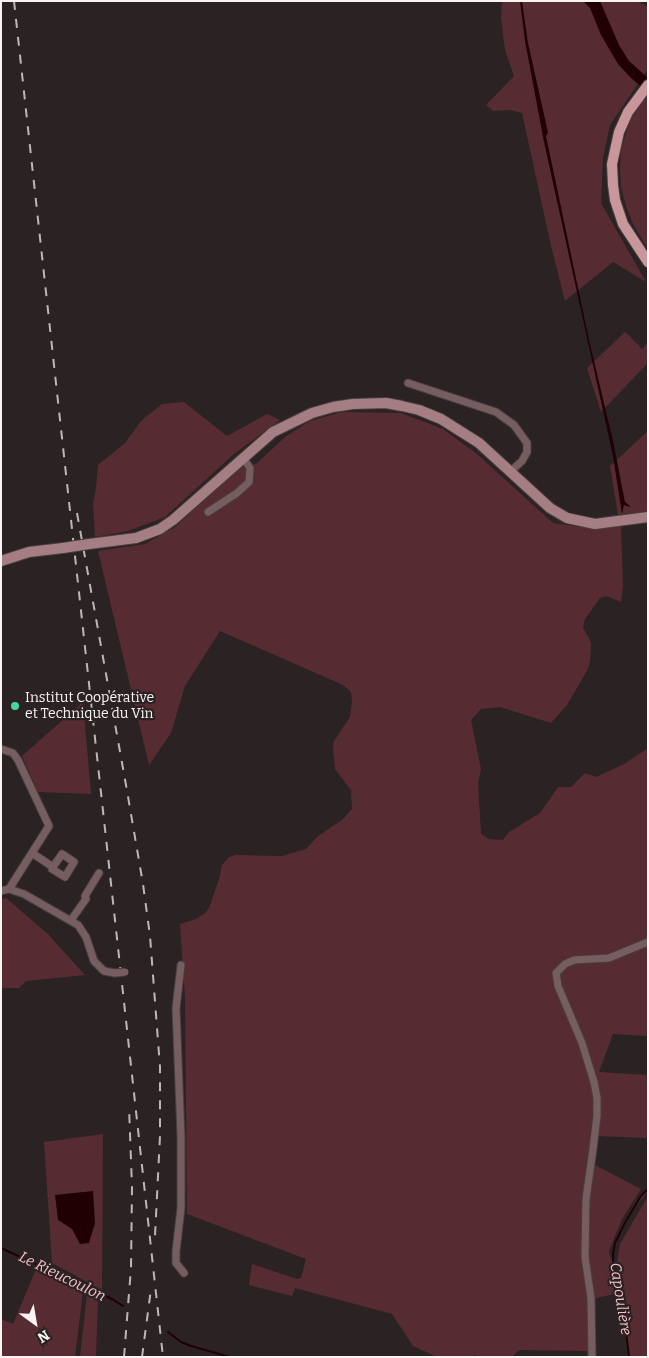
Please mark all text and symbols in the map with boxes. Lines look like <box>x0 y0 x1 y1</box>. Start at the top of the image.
place label: Institut Coopérative et Technique du Vin <box>25 690 154 722</box>
marker: Institut Coopérative et Technique du Vin <box>9 700 21 712</box>
water label: Le Rieucoulon <box>16 1248 108 1306</box>
water label: Capoulière <box>605 1261 635 1337</box>
north arrow <box>10 1298 60 1348</box>
text: N <box>34 1326 52 1346</box>

